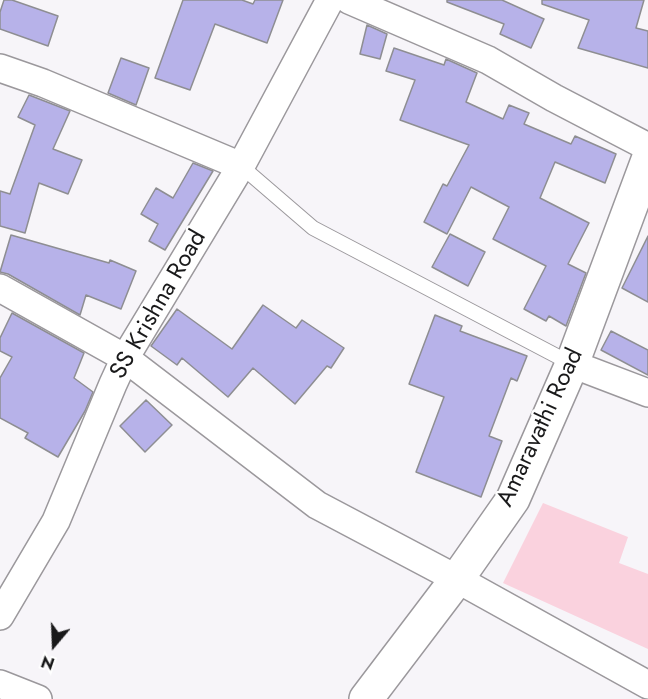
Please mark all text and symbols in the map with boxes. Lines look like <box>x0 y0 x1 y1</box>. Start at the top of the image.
street label: SS Krishna Road <box>105 226 213 384</box>
street label: Amaravathi Road <box>492 344 590 512</box>
north arrow <box>24 615 84 675</box>
text: N <box>38 650 58 675</box>

